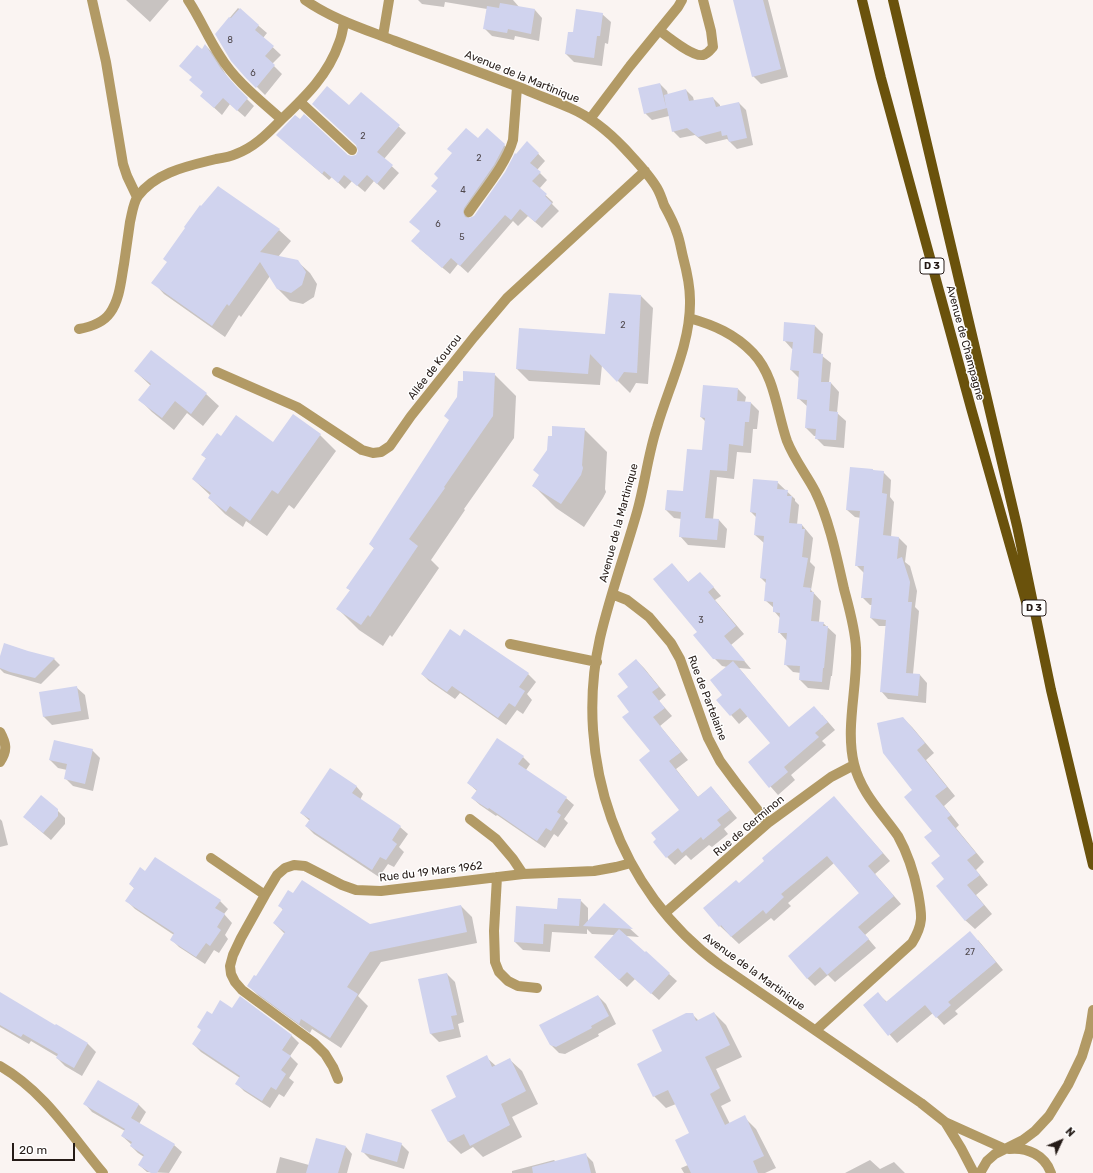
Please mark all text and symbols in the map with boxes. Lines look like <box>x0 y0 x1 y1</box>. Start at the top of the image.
house number: 8 <box>227 35 233 45</box>
street label: Avenue de la Martinique <box>463 48 581 106</box>
house number: 6 <box>250 68 256 78</box>
house number: 2 <box>360 131 366 141</box>
house number: 2 <box>476 153 482 163</box>
house number: 4 <box>460 185 466 195</box>
house number: 6 <box>435 219 441 229</box>
house number: 5 <box>459 232 465 242</box>
road number: D 3 <box>920 258 944 274</box>
street label: Avenue de Champagne <box>943 284 987 402</box>
house number: 2 <box>620 320 626 330</box>
street label: Allée de Kourou <box>405 332 465 402</box>
street label: Avenue de la Martinique <box>597 462 641 584</box>
road number: D 3 <box>1022 600 1046 616</box>
house number: 3 <box>698 615 704 625</box>
street label: Rue de Partelaine <box>685 654 729 742</box>
street label: Rue de Germinon <box>711 793 787 859</box>
street label: Rue du 19 Mars 1962 <box>379 859 483 885</box>
street label: Avenue de la Martinique <box>700 931 808 1013</box>
house number: 27 <box>965 947 975 957</box>
north arrow <box>1041 1121 1081 1161</box>
text: N <box>1063 1125 1077 1140</box>
scale bar <box>14 1135 77 1161</box>
text: 20 m <box>19 1143 47 1157</box>

